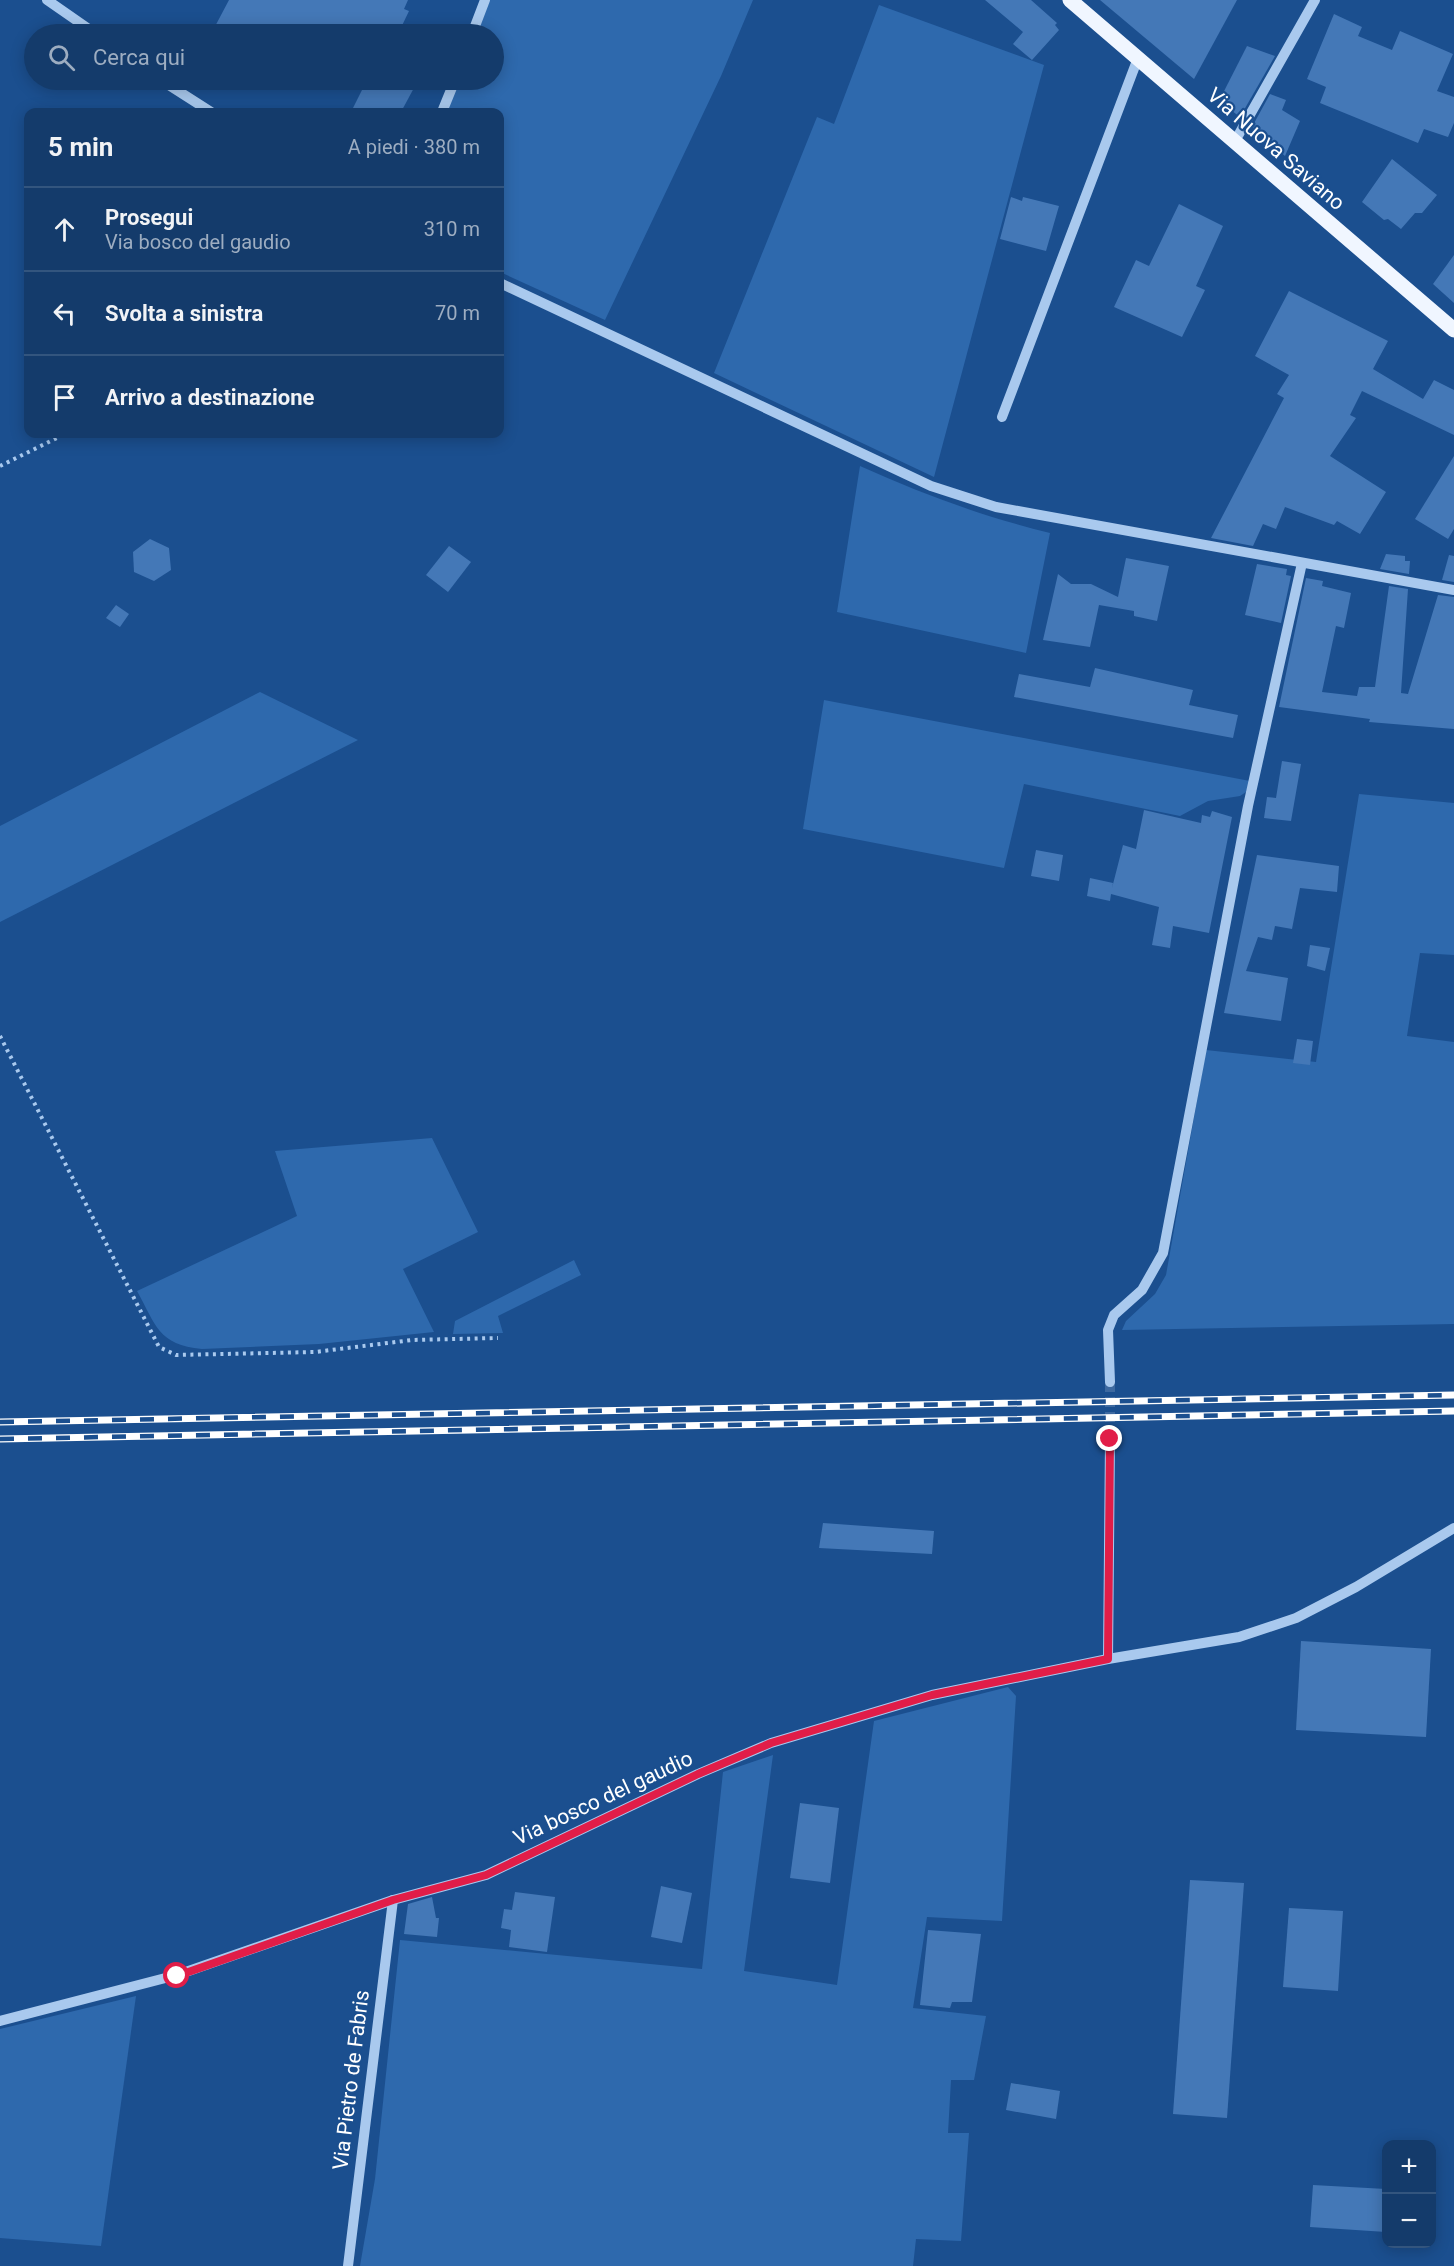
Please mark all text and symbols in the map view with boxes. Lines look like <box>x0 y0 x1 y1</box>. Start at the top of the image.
search box <box>24 24 504 90</box>
icon: search <box>45 41 78 74</box>
text: Cerca qui <box>93 45 185 70</box>
street label: Via Nuova Saviano <box>1202 83 1350 215</box>
text: 5 min <box>48 132 113 162</box>
text: A piedi · 380 m <box>348 135 480 159</box>
text: Prosegui <box>105 205 193 230</box>
icon: ahead <box>48 213 81 246</box>
text: 310 m <box>424 217 480 241</box>
text: Via bosco del gaudio <box>105 230 291 254</box>
icon: left <box>48 297 81 330</box>
text: Svolta a sinistra <box>105 301 263 326</box>
text: 70 m <box>435 301 480 325</box>
icon: arrive <box>48 381 81 414</box>
text: Arrivo a destinazione <box>105 385 314 410</box>
route end <box>1096 1425 1122 1451</box>
street label: Via bosco del gaudio <box>510 1746 696 1850</box>
route start <box>163 1962 189 1988</box>
street label: Via Pietro de Fabris <box>328 1989 374 2171</box>
map controls <box>1382 2140 1436 2248</box>
button: + <box>1382 2140 1436 2194</box>
button: − <box>1382 2194 1436 2248</box>

